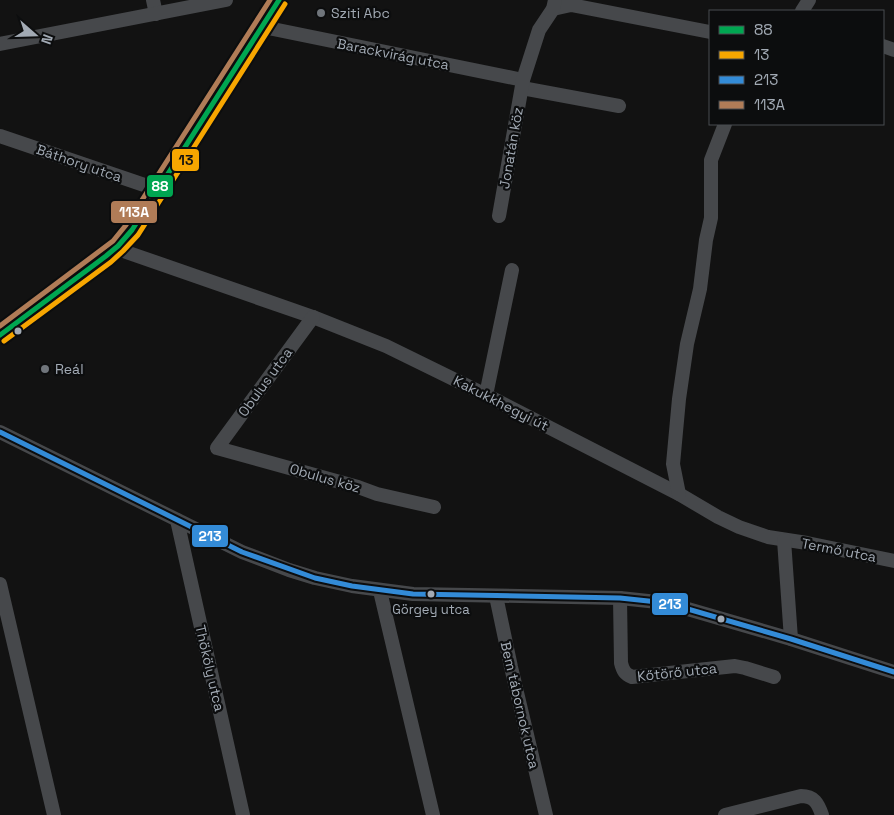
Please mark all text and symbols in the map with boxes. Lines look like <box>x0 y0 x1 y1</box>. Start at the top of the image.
place label: Sziti Abc <box>331 4 390 22</box>
marker: Sziti Abc <box>315 7 327 19</box>
north arrow <box>10 10 60 60</box>
legend <box>709 10 884 125</box>
text: 88 <box>754 20 773 39</box>
text: N <box>37 32 57 47</box>
street label: Barackvirág utca <box>335 34 451 74</box>
text: 13 <box>754 45 769 64</box>
text: 213 <box>754 70 778 89</box>
text: 113A <box>754 95 786 114</box>
street label: Jonatán köz <box>495 106 527 190</box>
street label: Báthory utca <box>34 140 124 186</box>
line badge: 13 <box>171 148 200 172</box>
text: 13 <box>179 151 193 169</box>
line badge: 88 <box>146 174 174 198</box>
text: 88 <box>152 177 169 195</box>
line badge: 113A <box>110 200 158 224</box>
text: 113A <box>119 203 149 221</box>
unlabelled marker <box>13 326 23 336</box>
street label: Obulus utca <box>234 344 296 420</box>
place label: Reál <box>55 360 84 378</box>
marker: Reál <box>39 363 51 375</box>
street label: Kakukkhegyi út <box>450 371 552 435</box>
street label: Obulus köz <box>288 459 362 497</box>
line badge: 213 <box>191 524 229 548</box>
text: 213 <box>198 527 222 545</box>
street label: Termő utca <box>800 534 878 566</box>
marker: Görgey utca <box>426 589 436 599</box>
line badge: 213 <box>651 592 689 616</box>
text: 213 <box>658 595 682 613</box>
place label: Görgey utca <box>392 601 470 618</box>
unlabelled marker <box>716 614 726 624</box>
street label: Thököly utca <box>191 623 229 713</box>
street label: Bem tábornok utca <box>497 640 543 770</box>
street label: Kőtörő utca <box>636 659 718 685</box>

